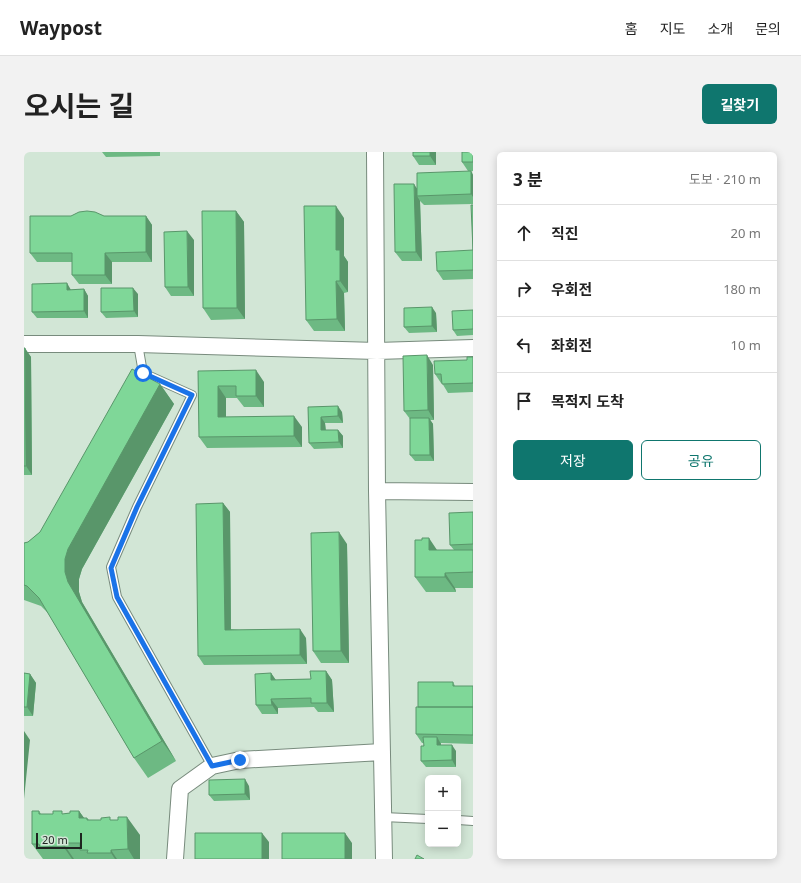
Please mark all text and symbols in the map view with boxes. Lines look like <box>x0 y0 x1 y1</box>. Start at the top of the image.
text: Waypost <box>20 15 102 41</box>
text: 홈 <box>625 19 638 38</box>
text: 지도 <box>660 19 685 38</box>
text: 소개 <box>707 19 733 38</box>
text: 문의 <box>755 19 781 38</box>
button: 길찾기 <box>702 84 777 124</box>
text: 오시는 길 <box>24 86 134 124</box>
text: 3 분 <box>513 168 543 191</box>
text: 도보 · 210 m <box>689 170 761 188</box>
icon: ahead <box>513 222 535 244</box>
text: 직진 <box>551 223 579 243</box>
text: 20 m <box>731 224 761 242</box>
icon: right <box>513 278 535 300</box>
text: 우회전 <box>551 279 592 299</box>
text: 180 m <box>723 280 761 298</box>
icon: left <box>513 334 535 356</box>
text: 좌회전 <box>551 335 592 355</box>
text: 10 m <box>731 336 761 354</box>
route start <box>134 364 152 382</box>
icon: arrive <box>513 390 535 412</box>
text: 목적지 도착 <box>551 391 624 411</box>
button: 저장 <box>513 440 633 480</box>
button: 공유 <box>641 440 761 480</box>
route end <box>231 751 249 769</box>
map controls <box>425 775 461 847</box>
button: + <box>425 775 461 811</box>
button: − <box>425 811 461 847</box>
scale bar <box>36 831 82 850</box>
text: 20 m <box>42 832 68 847</box>

